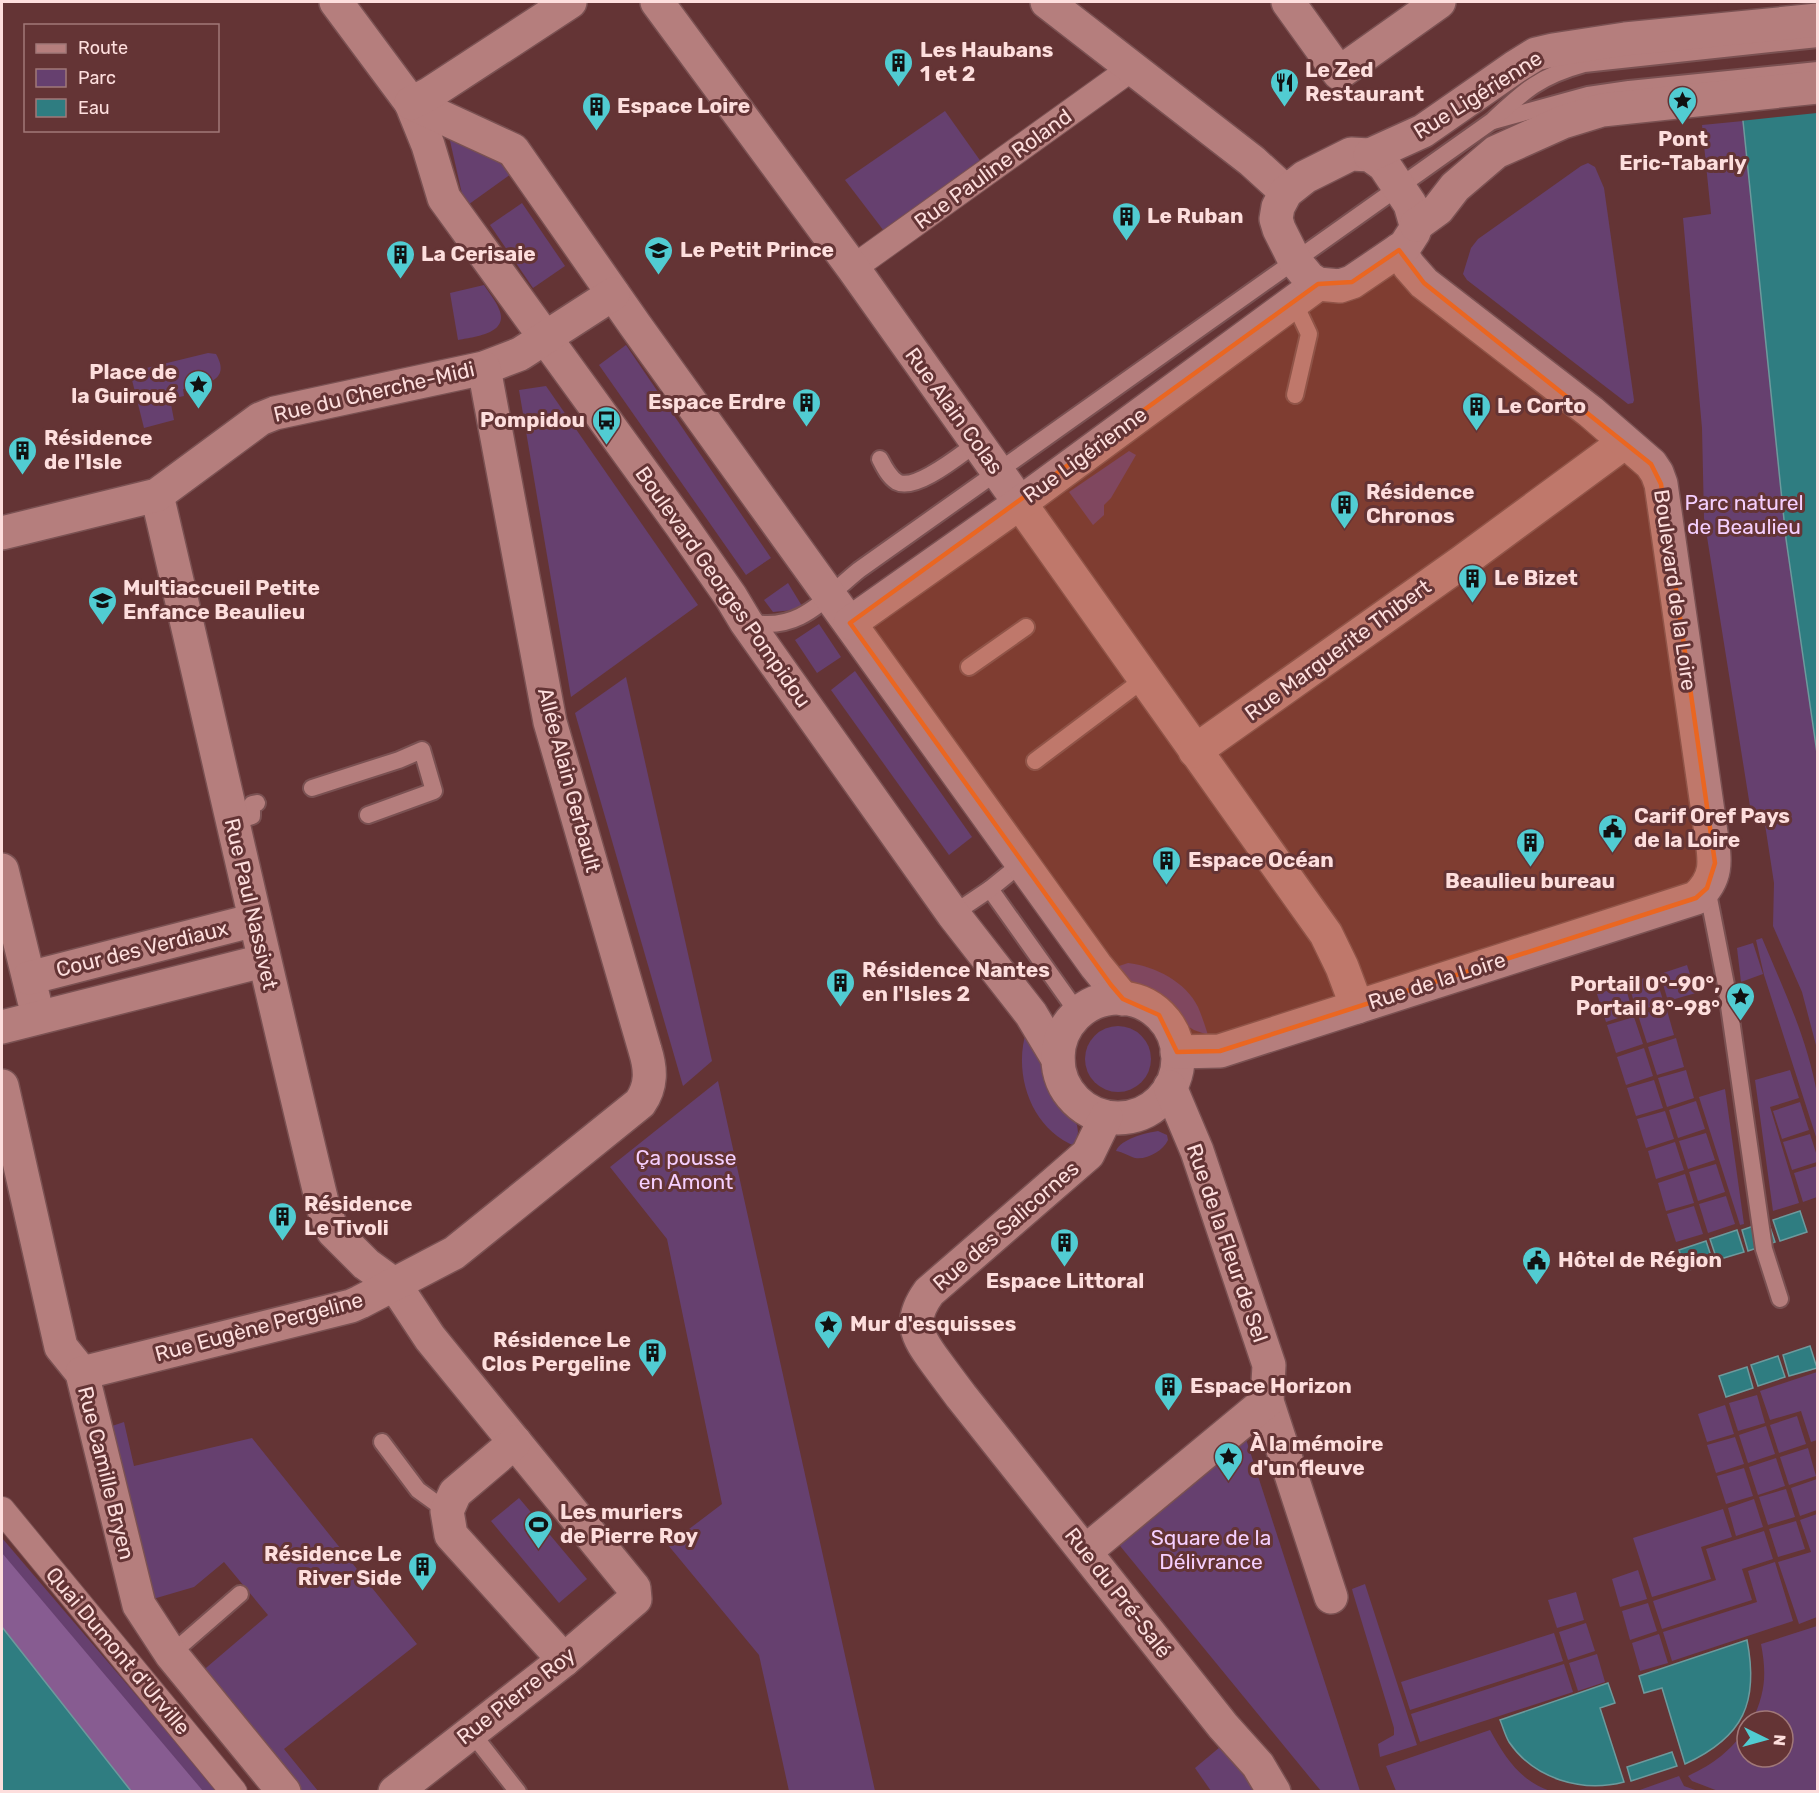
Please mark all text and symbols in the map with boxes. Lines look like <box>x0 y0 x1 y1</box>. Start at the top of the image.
legend <box>24 24 219 132</box>
text: Route <box>78 37 128 59</box>
place label: Les Haubans 1 et 2 <box>920 37 1053 86</box>
street label: Rue Ligérienne <box>1409 45 1546 144</box>
building icon: Les Haubans 1 et 2 <box>883 46 915 88</box>
place label: Le Zed Restaurant <box>1305 57 1424 106</box>
restaurant icon: Le Zed Restaurant <box>1268 66 1300 108</box>
text: Parc <box>78 67 116 89</box>
place icon: Pont Eric-Tabarly <box>1667 84 1699 126</box>
building icon: Espace Loire <box>580 90 612 132</box>
place label: Espace Loire <box>617 93 750 118</box>
text: Eau <box>78 97 110 119</box>
street label: Rue Pauline Roland <box>909 103 1076 234</box>
place label: Pont Eric-Tabarly <box>1619 126 1747 175</box>
building icon: Le Ruban <box>1110 200 1142 242</box>
place label: Le Ruban <box>1147 203 1244 228</box>
school or university icon: Le Petit Prince <box>643 234 675 276</box>
place label: Le Petit Prince <box>680 237 834 262</box>
building icon: La Cerisaie <box>384 238 416 280</box>
place label: La Cerisaie <box>421 241 536 266</box>
street label: Rue Alain Colas <box>900 343 1009 479</box>
street label: Rue du Cherche-Midi <box>271 356 477 427</box>
place label: Place de la Guiroué <box>71 359 177 408</box>
place icon: Place de la Guiroué <box>182 368 214 410</box>
building icon: Espace Erdre <box>791 386 823 428</box>
place label: Espace Erdre <box>648 389 786 414</box>
building icon: Le Corto <box>1460 390 1492 432</box>
place label: Le Corto <box>1497 393 1586 418</box>
street label: Rue Ligérienne <box>1018 401 1151 508</box>
bus stop icon: Pompidou <box>590 404 622 446</box>
place label: Pompidou <box>480 407 585 432</box>
place label: Résidence de l'Isle <box>44 425 153 474</box>
building icon: Résidence de l'Isle <box>7 434 39 476</box>
street label: Boulevard Georges Pompidou <box>630 461 816 712</box>
place label: Résidence Chronos <box>1366 479 1475 528</box>
building icon: Résidence Chronos <box>1329 488 1361 530</box>
street label: Boulevard de la Loire <box>1649 488 1702 692</box>
park label: Parc naturel de Beaulieu <box>1684 490 1804 539</box>
building icon: Le Bizet <box>1457 562 1489 604</box>
place label: Le Bizet <box>1494 565 1578 590</box>
street label: Rue Marguerite Thibert <box>1240 574 1436 726</box>
place label: Multiaccueil Petite Enfance Beaulieu <box>123 575 320 624</box>
school or university icon: Multiaccueil Petite Enfance Beaulieu <box>86 584 118 626</box>
street label: Allée Alain Gerbault <box>533 685 606 875</box>
place label: Carif Oref Pays de la Loire <box>1634 803 1790 852</box>
public building icon: Carif Oref Pays de la Loire <box>1597 812 1629 854</box>
street label: Rue Paul Nassivet <box>220 816 283 992</box>
building icon: Beaulieu bureau <box>1514 826 1546 868</box>
building icon: Espace Océan <box>1151 844 1183 886</box>
place label: Espace Océan <box>1188 847 1334 872</box>
place label: Beaulieu bureau <box>1445 868 1615 893</box>
street label: Cour des Verdiaux <box>53 915 230 982</box>
street label: Rue de la Loire <box>1365 947 1509 1014</box>
place label: Résidence Nantes en l'Isles 2 <box>862 957 1050 1006</box>
building icon: Résidence Nantes en l'Isles 2 <box>825 966 857 1008</box>
place label: Portail 0°-90°, Portail 8°-98° <box>1570 971 1720 1020</box>
place icon: Portail 0°-90°, Portail 8°-98° <box>1725 980 1757 1022</box>
street label: Rue de la Fleur de Sel <box>1182 1140 1273 1345</box>
park label: Ça pousse en Amont <box>635 1145 737 1194</box>
street label: Rue des Salicornes <box>928 1155 1084 1296</box>
place label: Résidence Le Tivoli <box>304 1191 413 1240</box>
building icon: Résidence Le Tivoli <box>267 1200 299 1242</box>
building icon: Espace Littoral <box>1049 1226 1081 1268</box>
public building icon: Hôtel de Région <box>1521 1244 1553 1286</box>
place label: Hôtel de Région <box>1558 1247 1722 1272</box>
place label: Espace Littoral <box>986 1268 1144 1293</box>
street label: Rue Eugène Pergeline <box>152 1287 366 1366</box>
place icon: Mur d'esquisses <box>813 1308 845 1350</box>
place label: Mur d'esquisses <box>850 1311 1016 1336</box>
place label: Résidence Le Clos Pergeline <box>482 1327 631 1376</box>
building icon: Résidence Le Clos Pergeline <box>636 1336 668 1378</box>
building icon: Espace Horizon <box>1153 1370 1185 1412</box>
place label: Espace Horizon <box>1190 1373 1352 1398</box>
street label: Rue Camille Bryen <box>73 1384 140 1562</box>
place label: À la mémoire d'un fleuve <box>1250 1431 1384 1480</box>
place icon: À la mémoire d'un fleuve <box>1213 1440 1245 1482</box>
place label: Les muriers de Pierre Roy <box>560 1499 699 1548</box>
sports icon: Les muriers de Pierre Roy <box>523 1508 555 1550</box>
street label: Rue du Pré-Salé <box>1060 1523 1177 1663</box>
park label: Square de la Délivrance <box>1151 1525 1271 1574</box>
place label: Résidence Le River Side <box>264 1541 402 1590</box>
building icon: Résidence Le River Side <box>407 1550 439 1592</box>
street label: Quai Dumont d'Urville <box>41 1562 196 1739</box>
street label: Rue Pierre Roy <box>452 1641 580 1750</box>
north arrow <box>1735 1709 1795 1769</box>
text: N <box>1769 1734 1789 1747</box>

